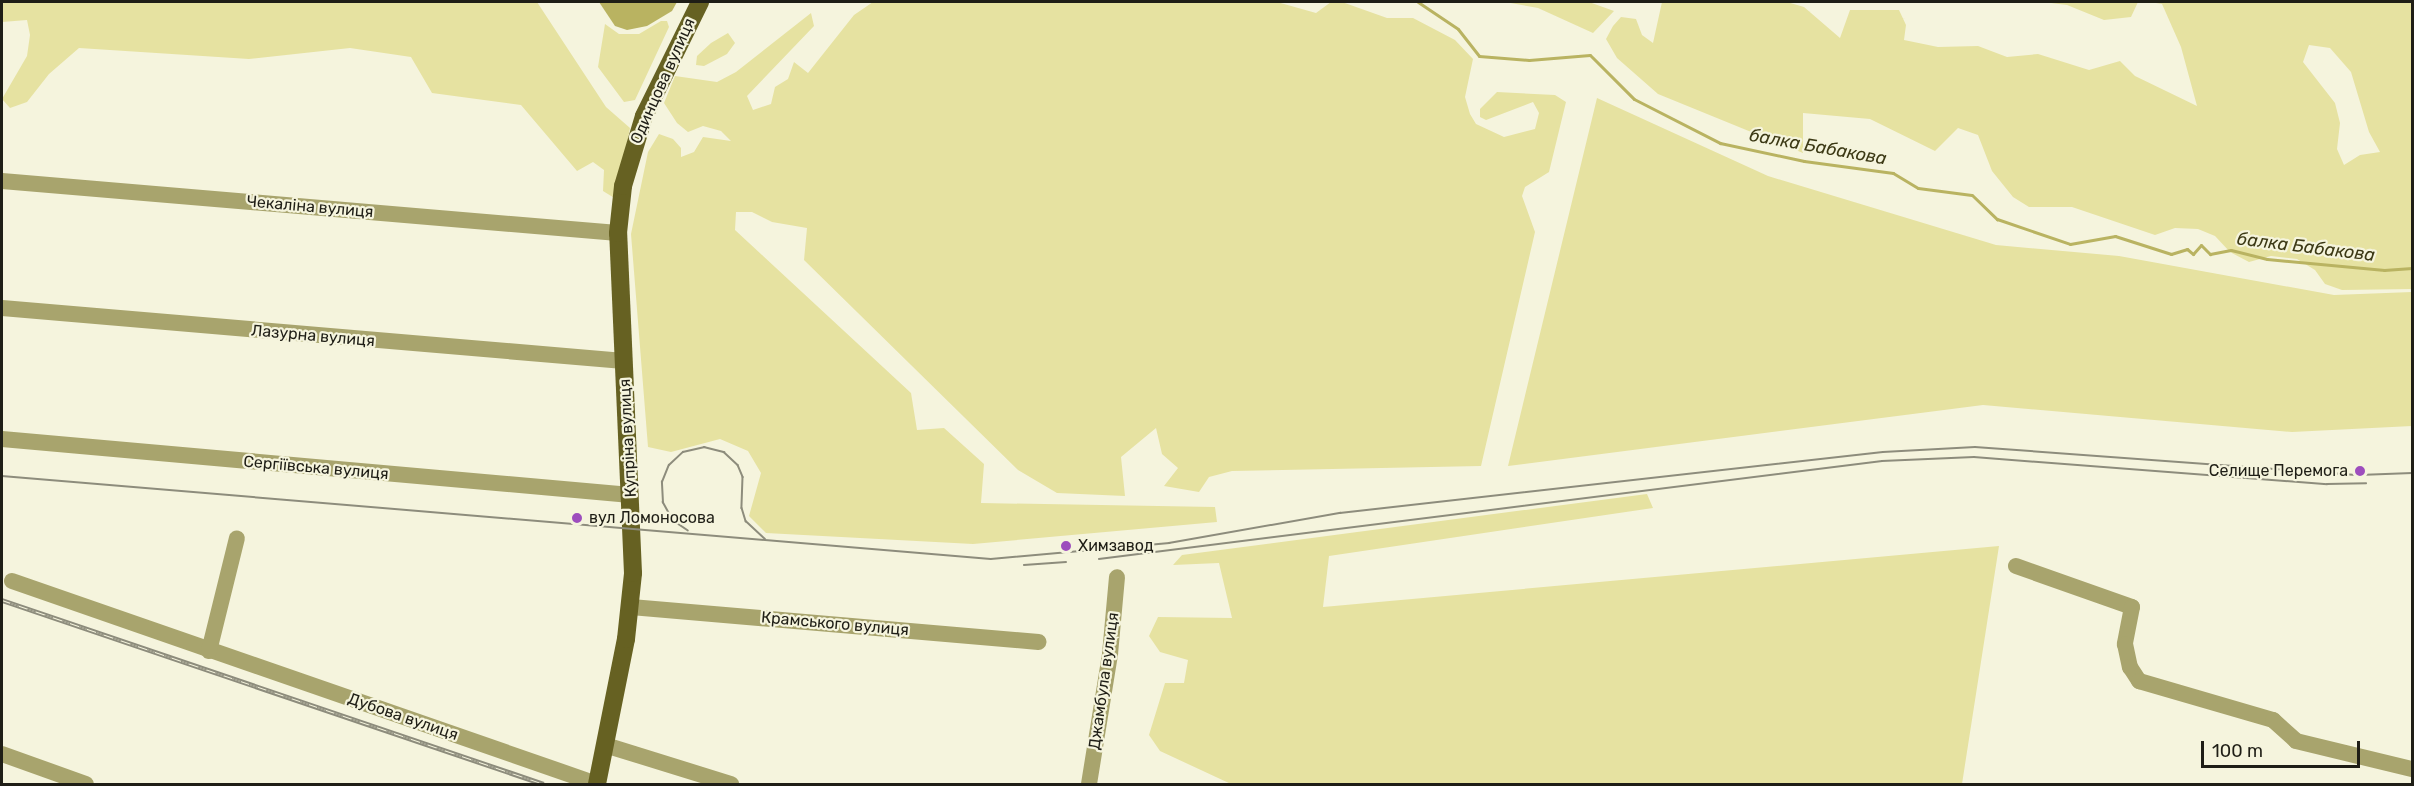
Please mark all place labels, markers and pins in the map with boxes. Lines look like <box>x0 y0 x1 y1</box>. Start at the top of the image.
place label: Селище Перемога <box>2209 461 2348 481</box>
marker: Селище Перемога <box>2353 464 2367 478</box>
place label: вул Ломоносова <box>589 508 715 528</box>
marker: вул Ломоносова <box>570 511 584 525</box>
place label: Химзавод <box>1078 536 1154 556</box>
marker: Химзавод <box>1059 539 1073 553</box>

